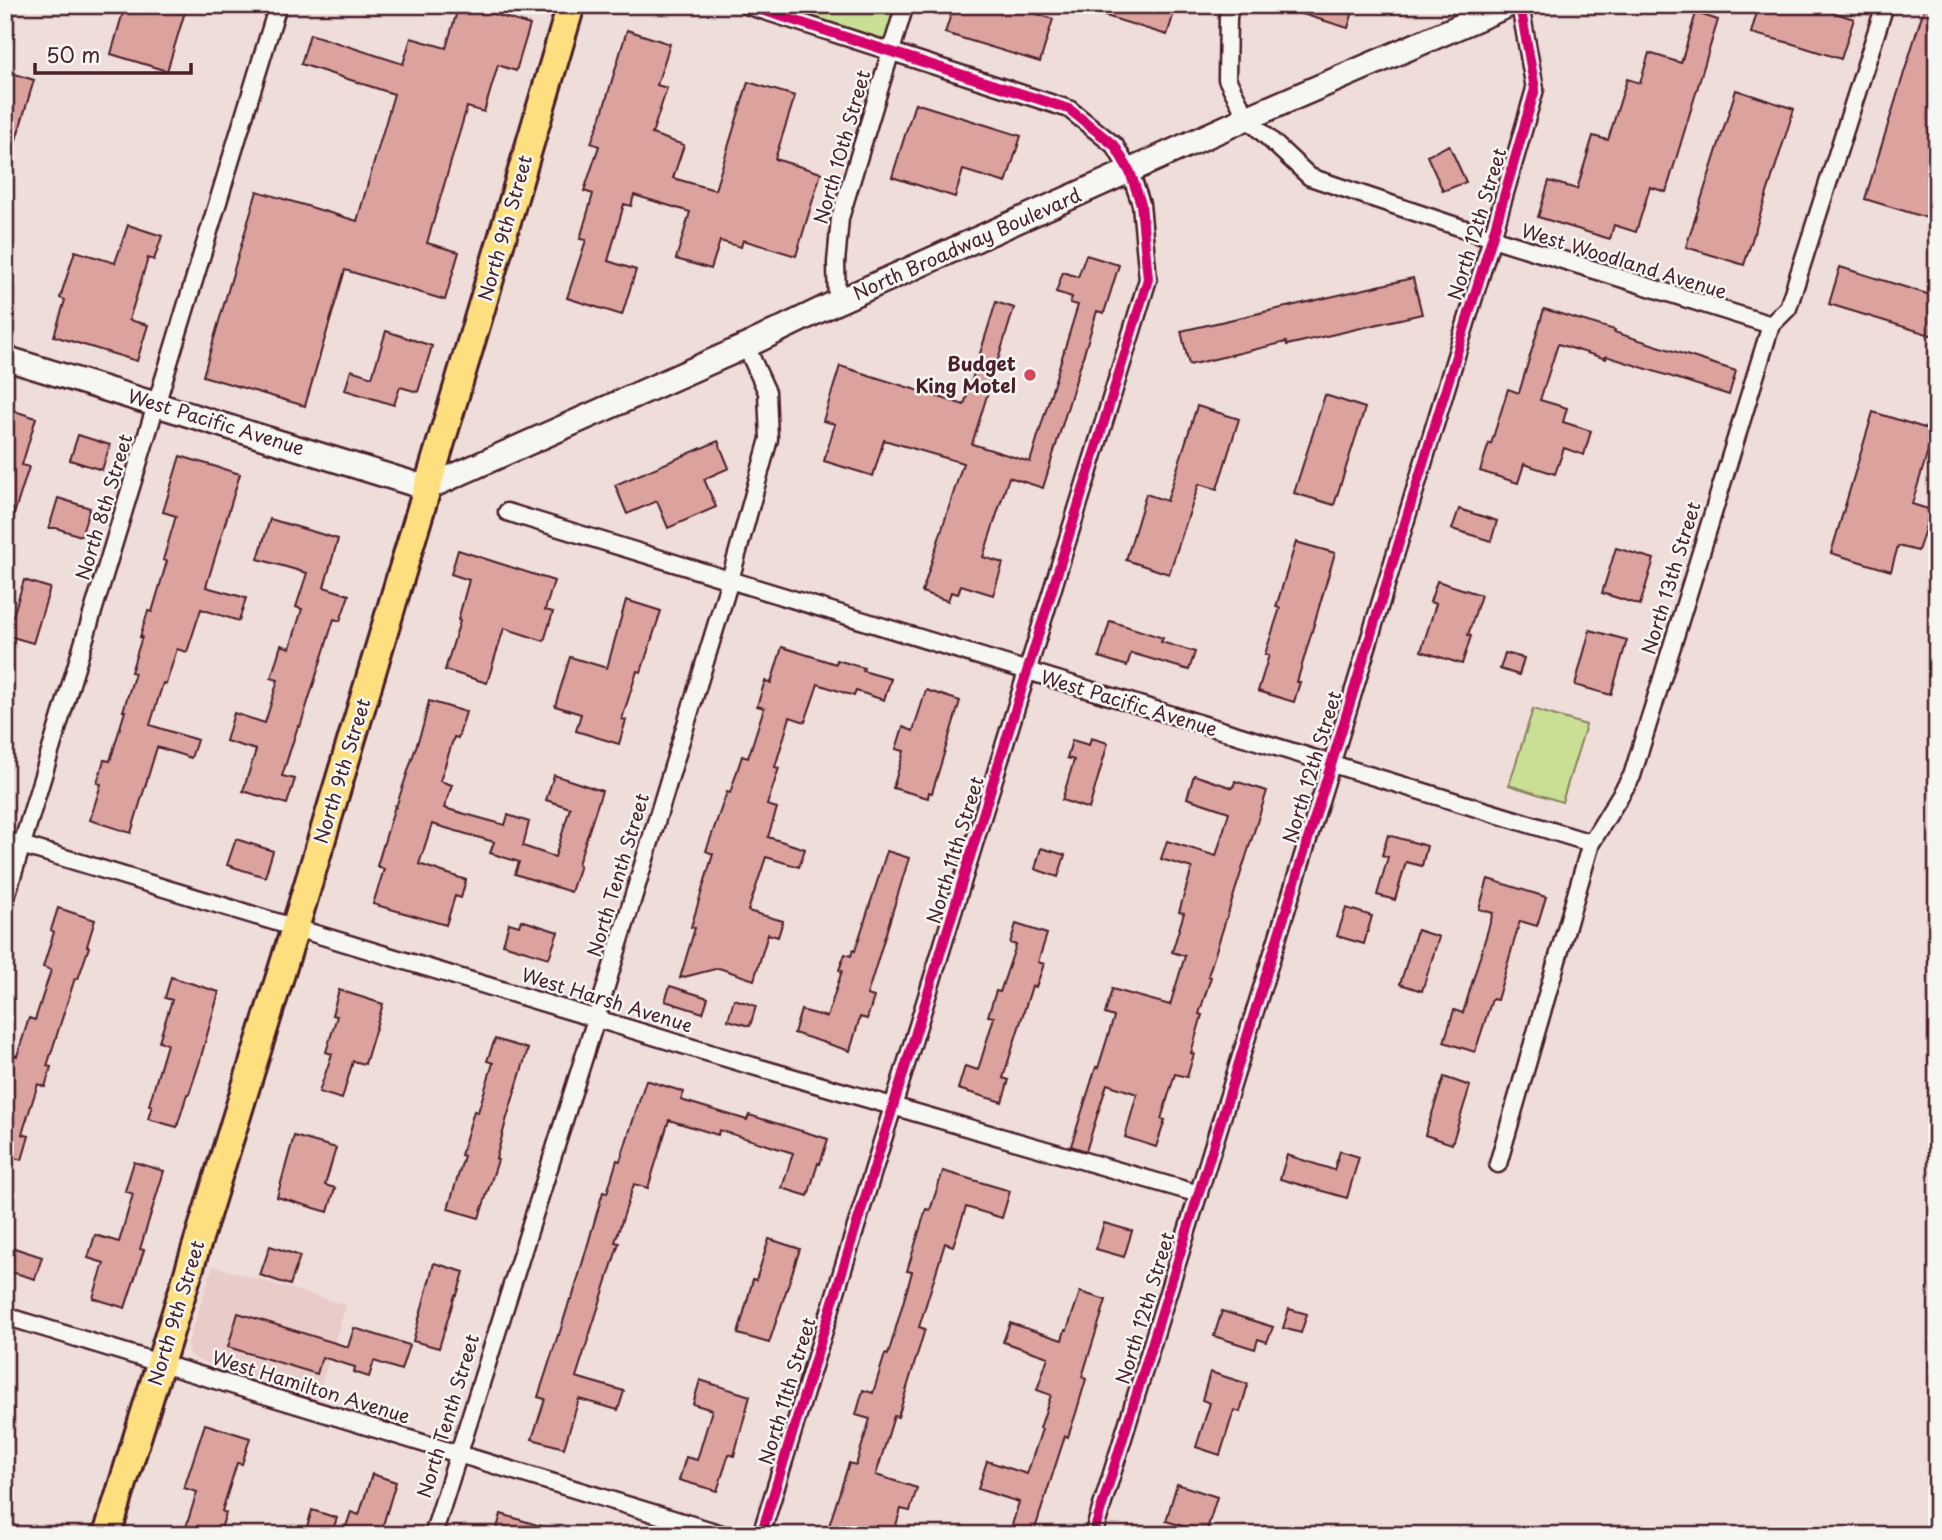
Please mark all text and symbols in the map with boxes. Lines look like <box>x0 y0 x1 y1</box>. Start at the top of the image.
scale bar <box>35 32 191 76</box>
text: 50 m <box>46 38 100 70</box>
street label: North 10th Street <box>806 66 876 227</box>
street label: North 12th Street <box>1440 144 1513 303</box>
street label: North 9th Street <box>470 151 538 304</box>
street label: North Broadway Boulevard <box>848 180 1085 306</box>
street label: West Woodland Avenue <box>1518 215 1731 305</box>
place label: Budget King Motel <box>915 349 1016 399</box>
marker: Budget King Motel <box>1022 367 1038 383</box>
street label: West Pacific Avenue <box>125 381 308 461</box>
street label: North 8th Street <box>67 430 139 583</box>
street label: North 13th Street <box>1634 498 1707 657</box>
street label: West Pacific Avenue <box>1038 662 1221 742</box>
street label: North 12th Street <box>1275 687 1348 846</box>
street label: North 9th Street <box>306 694 377 847</box>
street label: North 11th Street <box>918 773 990 927</box>
street label: North Tenth Street <box>579 789 655 960</box>
street label: West Harsh Avenue <box>518 960 696 1038</box>
street label: North 12th Street <box>1108 1228 1181 1387</box>
street label: North 9th Street <box>140 1236 211 1389</box>
street label: North 11th Street <box>750 1314 822 1468</box>
street label: North Tenth Street <box>409 1330 485 1501</box>
street label: West Hamilton Avenue <box>209 1343 414 1430</box>

